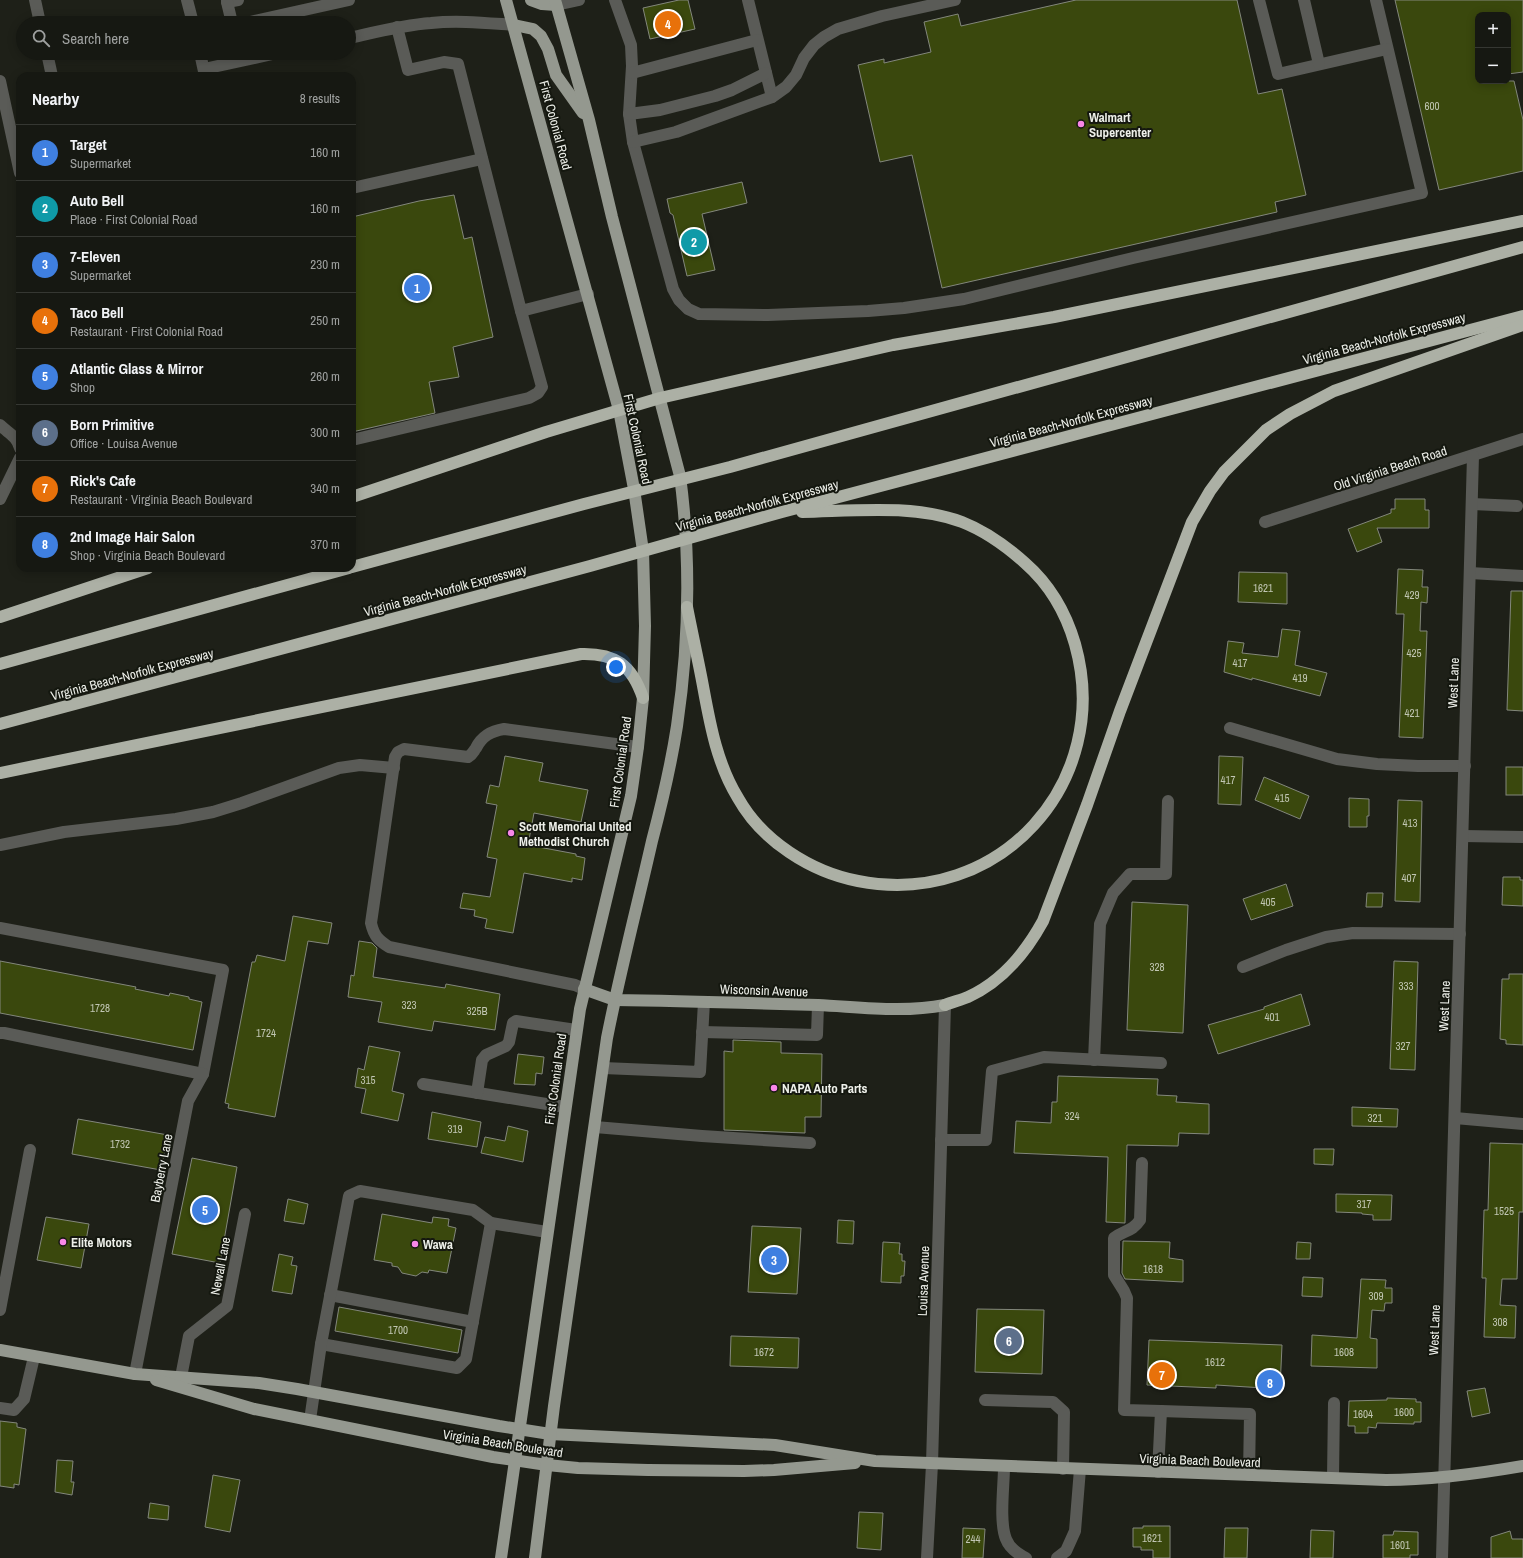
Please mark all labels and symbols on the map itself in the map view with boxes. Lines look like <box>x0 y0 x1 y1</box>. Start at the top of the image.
pin: 4 <box>655 9 681 39</box>
street label: First Colonial Road <box>535 79 576 172</box>
house number: 600 <box>1424 99 1440 113</box>
place label: Walmart Supercenter <box>1089 109 1152 141</box>
marker: Walmart Supercenter <box>1076 119 1086 129</box>
pin: 2 <box>681 227 707 257</box>
pin: 1 <box>404 273 430 303</box>
street label: Virginia Beach-Norfolk Expressway <box>1301 308 1468 368</box>
street label: Virginia Beach-Norfolk Expressway <box>988 391 1155 451</box>
street label: First Colonial Road <box>620 392 655 486</box>
street label: Old Virginia Beach Road <box>1331 442 1449 495</box>
street label: Virginia Beach-Norfolk Expressway <box>674 475 841 535</box>
street label: Virginia Beach-Norfolk Expressway <box>362 560 529 620</box>
house number: 1621 <box>1253 581 1273 595</box>
house number: 429 <box>1404 588 1420 602</box>
street label: Virginia Beach-Norfolk Expressway <box>49 644 216 704</box>
house number: 425 <box>1406 646 1422 660</box>
house number: 417 <box>1232 656 1248 670</box>
your location <box>606 657 626 677</box>
street label: West Lane <box>1444 657 1463 709</box>
house number: 419 <box>1292 671 1308 685</box>
house number: 421 <box>1404 706 1420 720</box>
street label: First Colonial Road <box>606 715 635 809</box>
house number: 417 <box>1220 773 1236 787</box>
house number: 415 <box>1274 791 1290 805</box>
house number: 413 <box>1402 816 1418 830</box>
place label: Scott Memorial United Methodist Church <box>519 818 632 850</box>
marker: Scott Memorial United Methodist Church <box>506 828 516 838</box>
house number: 407 <box>1401 871 1417 885</box>
house number: 405 <box>1260 895 1276 909</box>
house number: 328 <box>1149 960 1165 974</box>
house number: 333 <box>1398 979 1414 993</box>
street label: Wisconsin Avenue <box>720 980 808 1001</box>
street label: West Lane <box>1435 980 1454 1032</box>
house number: 323 <box>401 998 417 1012</box>
house number: 1728 <box>90 1001 110 1015</box>
house number: 325B <box>466 1004 488 1018</box>
house number: 401 <box>1264 1010 1280 1024</box>
house number: 1724 <box>256 1026 276 1040</box>
street label: First Colonial Road <box>541 1032 570 1126</box>
house number: 327 <box>1395 1039 1411 1053</box>
house number: 315 <box>360 1073 376 1087</box>
place label: NAPA Auto Parts <box>782 1080 868 1097</box>
marker: NAPA Auto Parts <box>769 1083 779 1093</box>
house number: 324 <box>1064 1109 1080 1123</box>
house number: 321 <box>1367 1111 1383 1125</box>
house number: 319 <box>447 1122 463 1136</box>
street label: Bayberry Lane <box>147 1132 176 1204</box>
house number: 1732 <box>110 1137 130 1151</box>
pin: 5 <box>192 1195 218 1225</box>
house number: 317 <box>1356 1197 1372 1211</box>
house number: 1525 <box>1494 1204 1514 1218</box>
place label: Elite Motors <box>71 1234 132 1251</box>
street label: Newall Lane <box>207 1236 234 1297</box>
place label: Wawa <box>423 1236 453 1253</box>
marker: Elite Motors <box>58 1237 68 1247</box>
marker: Wawa <box>410 1239 420 1249</box>
pin: 3 <box>761 1245 787 1275</box>
street label: Louisa Avenue <box>914 1245 933 1316</box>
house number: 1618 <box>1143 1262 1163 1276</box>
house number: 309 <box>1368 1289 1384 1303</box>
street label: West Lane <box>1425 1304 1444 1356</box>
house number: 308 <box>1492 1315 1508 1329</box>
house number: 1700 <box>388 1323 408 1337</box>
pin: 6 <box>996 1326 1022 1356</box>
house number: 1672 <box>754 1345 774 1359</box>
house number: 1608 <box>1334 1345 1354 1359</box>
house number: 1612 <box>1205 1355 1225 1369</box>
pin: 7 <box>1149 1360 1175 1390</box>
pin: 8 <box>1257 1368 1283 1398</box>
house number: 1600 <box>1394 1405 1414 1419</box>
house number: 1604 <box>1353 1407 1373 1421</box>
street label: Virginia Beach Boulevard <box>442 1426 564 1461</box>
street label: Virginia Beach Boulevard <box>1139 1450 1261 1471</box>
house number: 1621 <box>1142 1531 1162 1545</box>
house number: 244 <box>965 1532 981 1546</box>
house number: 1601 <box>1390 1538 1410 1552</box>

